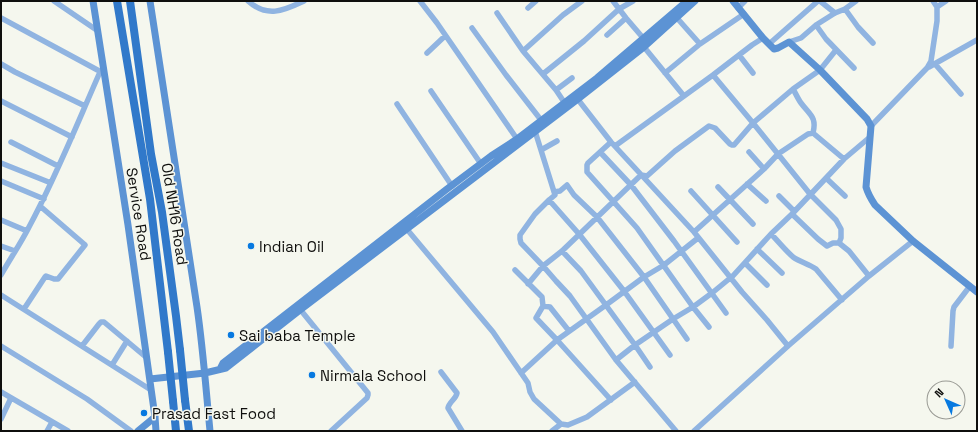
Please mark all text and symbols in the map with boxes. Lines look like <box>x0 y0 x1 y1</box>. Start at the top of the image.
street label: Old NH16 Road <box>158 162 192 266</box>
street label: Service Road <box>122 166 156 262</box>
place label: Indian Oil <box>259 237 324 256</box>
marker: Indian Oil <box>246 241 256 251</box>
place label: Sai baba Temple <box>239 326 356 345</box>
marker: Sai baba Temple <box>226 330 236 340</box>
place label: Nirmala School <box>320 366 427 385</box>
marker: Nirmala School <box>307 370 317 380</box>
north arrow <box>926 380 966 420</box>
text: N <box>931 385 946 400</box>
place label: Prasad Fast Food <box>152 404 276 423</box>
marker: Prasad Fast Food <box>139 408 149 418</box>

